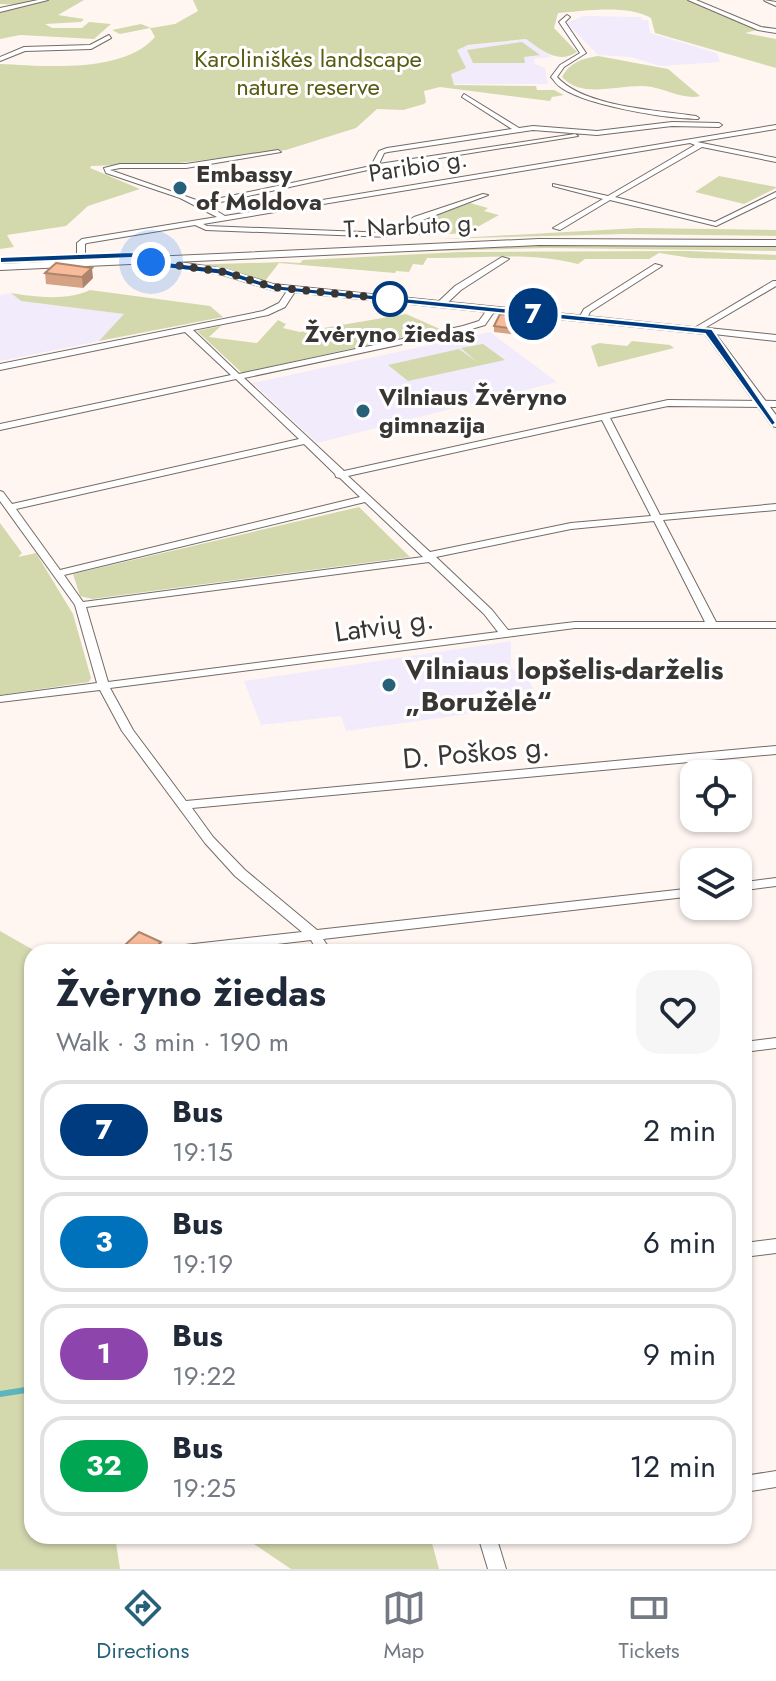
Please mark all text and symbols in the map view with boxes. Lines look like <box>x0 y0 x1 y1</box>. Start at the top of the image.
park label: Karoliniškės landscape nature reserve <box>194 41 422 104</box>
street label: Paribio g. <box>366 140 470 191</box>
place label: Embassy of Moldova <box>196 156 322 219</box>
marker: Embassy of Moldova <box>171 179 189 197</box>
street label: T. Narbuto g. <box>343 204 479 247</box>
your location <box>131 242 171 282</box>
marker: Žvėryno žiedas <box>373 282 407 316</box>
line badge: 7 <box>507 288 559 340</box>
text: 7 <box>525 293 541 334</box>
place label: Žvėryno žiedas <box>305 316 475 351</box>
place label: Vilniaus Žvėryno gimnazija <box>378 379 567 442</box>
marker: Vilniaus Žvėryno gimnazija <box>354 402 372 420</box>
street label: Latvių g. <box>332 598 436 653</box>
place label: Vilniaus lopšelis-darželis „Boružėlė“ <box>404 649 724 722</box>
marker: Vilniaus lopšelis-darželis „Boružėlė“ <box>380 676 398 694</box>
street label: D. Poškos g. <box>401 726 551 779</box>
map controls <box>680 760 752 920</box>
button: locate <box>680 760 752 832</box>
button: layers <box>680 848 752 920</box>
text: Žvėryno žiedas <box>56 965 326 1020</box>
button: heart <box>636 970 720 1054</box>
text: Walk · 3 min · 190 m <box>56 1023 289 1061</box>
text: Bus <box>172 1090 223 1133</box>
text: 7 <box>96 1109 112 1150</box>
text: 2 min <box>643 1109 716 1152</box>
text: 19:15 <box>172 1133 233 1171</box>
text: Bus <box>172 1202 223 1245</box>
text: 3 <box>95 1221 113 1262</box>
text: 6 min <box>643 1221 716 1264</box>
text: 19:19 <box>172 1245 233 1283</box>
text: Bus <box>172 1314 223 1357</box>
text: 1 <box>97 1333 111 1374</box>
text: 9 min <box>643 1333 716 1376</box>
text: 19:22 <box>172 1357 236 1395</box>
text: Bus <box>172 1426 223 1469</box>
text: 32 <box>86 1445 122 1486</box>
text: 12 min <box>629 1445 716 1488</box>
text: 19:25 <box>172 1469 236 1507</box>
tab: Directions <box>96 1586 189 1666</box>
tab: Map <box>382 1586 426 1666</box>
tab: Tickets <box>618 1586 680 1666</box>

